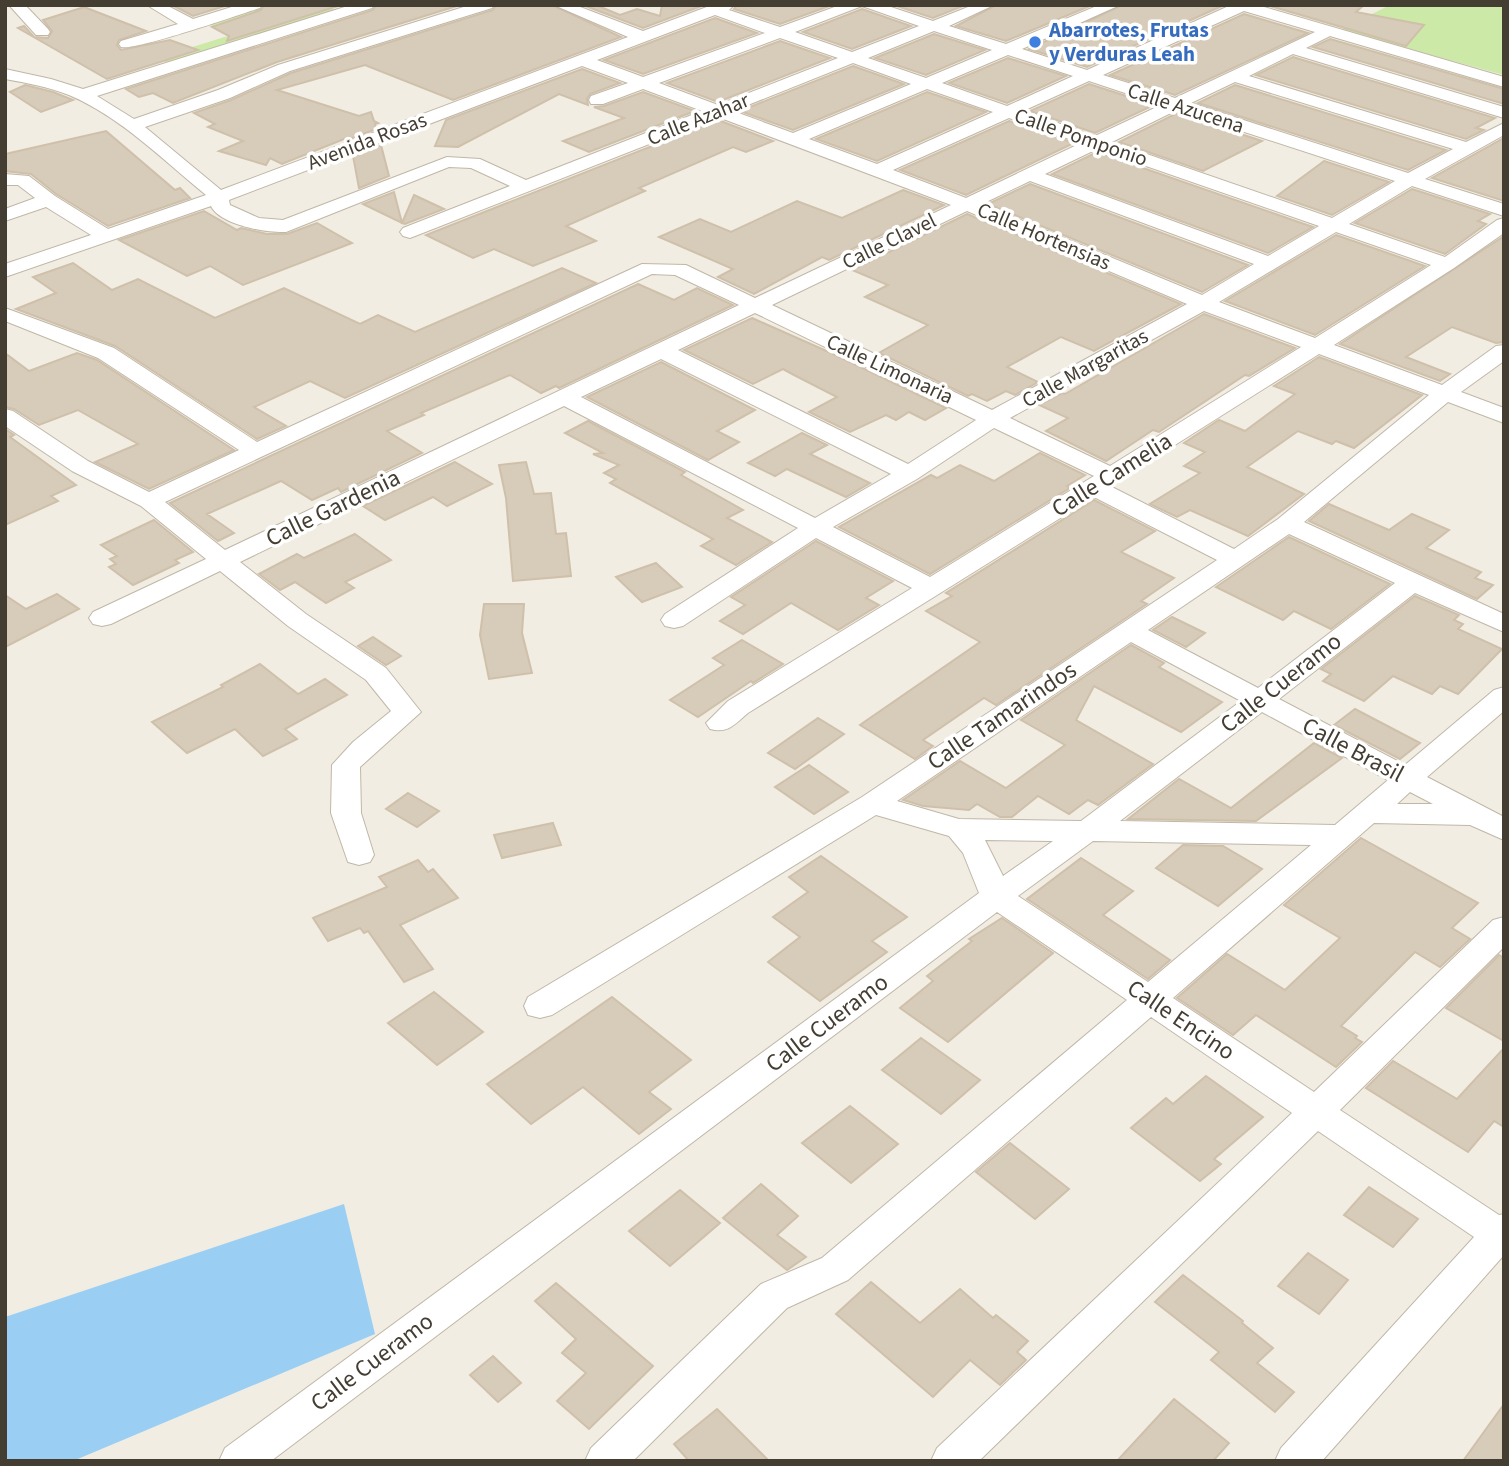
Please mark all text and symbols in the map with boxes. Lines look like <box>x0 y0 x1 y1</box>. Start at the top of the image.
place label: Abarrotes, Frutas y Verduras Leah <box>1048 15 1209 69</box>
marker: Abarrotes, Frutas y Verduras Leah <box>1027 34 1043 50</box>
street label: Calle Azucena <box>1124 75 1248 141</box>
street label: Calle Azahar <box>642 85 754 153</box>
street label: Calle Pomponio <box>1010 100 1152 174</box>
street label: Avenida Rosas <box>303 104 431 178</box>
street label: Calle Hortensias <box>973 194 1116 278</box>
street label: Calle Clavel <box>837 205 941 277</box>
street label: Calle Margaritas <box>1016 321 1154 415</box>
street label: Calle Limonaria <box>822 326 958 412</box>
street label: Calle Camelia <box>1045 424 1179 526</box>
street label: Calle Gardenia <box>260 460 406 556</box>
street label: Calle Cueramo <box>1213 624 1349 742</box>
street label: Calle Tamarindos <box>920 653 1084 779</box>
street label: Calle Brasil <box>1296 709 1410 791</box>
street label: Calle Cueramo <box>758 965 896 1081</box>
street label: Calle Encino <box>1120 971 1242 1069</box>
street label: Calle Cueramo <box>303 1304 441 1420</box>

